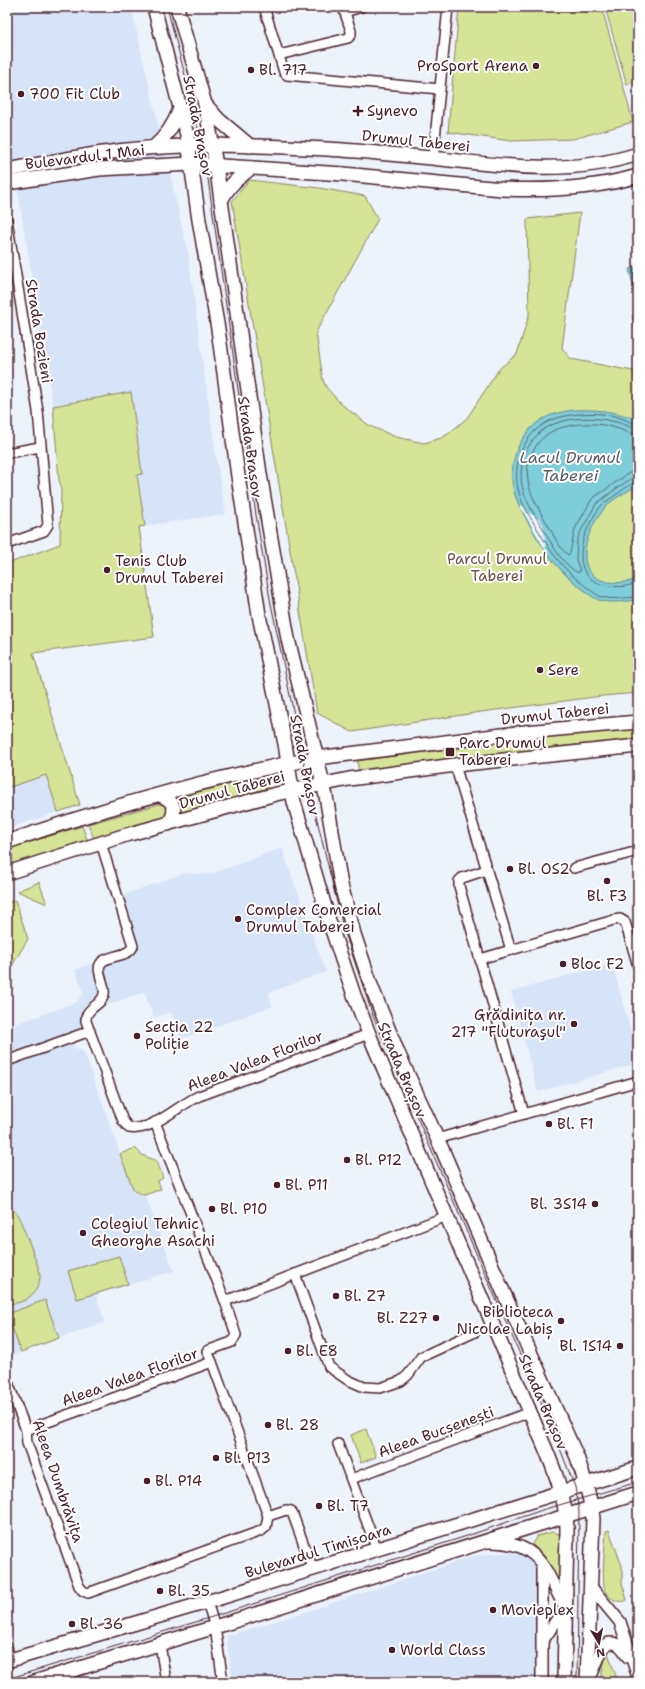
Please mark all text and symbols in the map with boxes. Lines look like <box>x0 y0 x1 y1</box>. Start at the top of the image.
place label: ProSport Arena <box>417 56 529 76</box>
place label: Bl. 717 <box>259 60 307 80</box>
marker: ProSport Arena <box>531 61 541 71</box>
marker: Bl. 717 <box>246 65 256 75</box>
street label: Strada Brașov <box>177 74 218 178</box>
place label: 700 Fit Club <box>29 84 120 104</box>
marker: 700 Fit Club <box>16 89 26 99</box>
place label: Synevo <box>367 101 418 121</box>
marker: Synevo <box>352 105 364 117</box>
street label: Drumul Taberei <box>361 125 471 157</box>
street label: Bulevardul 1 Mai <box>24 140 146 174</box>
street label: Strada Bozieni <box>21 277 57 385</box>
street label: Strada Brașov <box>232 395 267 499</box>
water label: Lacul Drumul Taberei <box>519 447 621 486</box>
park label: Parcul Drumul Taberei <box>447 549 548 586</box>
place label: Tenis Club Drumul Taberei <box>115 551 224 588</box>
marker: Tenis Club Drumul Taberei <box>102 565 112 575</box>
place label: Sere <box>548 660 579 680</box>
marker: Sere <box>535 665 545 675</box>
street label: Drumul Taberei <box>500 698 610 730</box>
street label: Strada Brașov <box>284 713 325 817</box>
place label: Parc Drumul Taberei <box>459 733 547 770</box>
marker: Parc Drumul Taberei <box>444 746 456 758</box>
street label: Drumul Taberei <box>177 766 287 814</box>
place label: Bl. OS2 <box>518 859 570 879</box>
marker: Bl. OS2 <box>505 864 515 874</box>
marker: Bl. F3 <box>602 876 612 886</box>
place label: Bl. F3 <box>587 886 627 906</box>
place label: Complex Comercial Drumul Taberei <box>246 900 382 937</box>
marker: Complex Comercial Drumul Taberei <box>233 914 243 924</box>
place label: Bloc F2 <box>571 954 624 974</box>
marker: Bloc F2 <box>558 959 568 969</box>
place label: Grădinița nr. 217 "Fluturaşul" <box>451 1005 566 1042</box>
place label: Secția 22 Poliție <box>145 1017 214 1055</box>
street label: Strada Brașov <box>372 1019 431 1121</box>
marker: Grădinița nr. 217 "Fluturaşul" <box>569 1019 579 1029</box>
street label: Aleea Valea Florilor <box>184 1026 326 1096</box>
marker: Secția 22 Poliție <box>132 1031 142 1041</box>
place label: Bl. F1 <box>557 1114 594 1134</box>
marker: Bl. F1 <box>544 1119 554 1129</box>
place label: Bl. P12 <box>355 1150 402 1170</box>
marker: Bl. P12 <box>342 1155 352 1165</box>
place label: Bl. P11 <box>285 1175 328 1195</box>
marker: Bl. P11 <box>272 1180 282 1190</box>
place label: Bl. 3S14 <box>530 1194 587 1214</box>
place label: Bl. P10 <box>220 1199 267 1219</box>
marker: Bl. 3S14 <box>590 1199 600 1209</box>
marker: Bl. P10 <box>207 1204 217 1214</box>
place label: Colegiul Tehnic Gheorghe Asachi <box>91 1214 215 1251</box>
marker: Colegiul Tehnic Gheorghe Asachi <box>78 1228 88 1238</box>
place label: Bl. Z7 <box>344 1286 386 1306</box>
marker: Bl. Z7 <box>331 1291 341 1301</box>
place label: Biblioteca Nicolae Labiș <box>457 1302 554 1340</box>
place label: Bl. Z27 <box>377 1308 428 1328</box>
marker: Bl. Z27 <box>431 1313 441 1323</box>
marker: Biblioteca Nicolae Labiș <box>556 1316 566 1326</box>
place label: Bl. 1S14 <box>559 1336 612 1356</box>
place label: Bl. E8 <box>296 1341 338 1361</box>
marker: Bl. 1S14 <box>615 1341 625 1351</box>
street label: Aleea Valea Florilor <box>59 1343 201 1411</box>
marker: Bl. E8 <box>283 1346 293 1356</box>
street label: Strada Brașov <box>513 1351 572 1453</box>
street label: Aleea Bucșenești <box>375 1402 497 1463</box>
place label: Bl. 28 <box>276 1415 319 1435</box>
street label: Aleea Dumbrăvița <box>27 1417 89 1546</box>
marker: Bl. 28 <box>263 1420 273 1430</box>
place label: Bl. P13 <box>224 1448 271 1468</box>
marker: Bl. P13 <box>211 1453 221 1463</box>
place label: Bl. P14 <box>155 1471 202 1491</box>
marker: Bl. P14 <box>142 1476 152 1486</box>
place label: Bl. T7 <box>327 1496 369 1516</box>
marker: Bl. T7 <box>314 1501 324 1511</box>
street label: Bulevardul Timișoara <box>242 1519 394 1584</box>
place label: Bl. 35 <box>168 1581 210 1601</box>
marker: Bl. 35 <box>155 1586 165 1596</box>
place label: Movieplex <box>501 1600 574 1620</box>
marker: Movieplex <box>488 1605 498 1615</box>
place label: Bl. 36 <box>80 1614 123 1634</box>
marker: Bl. 36 <box>67 1619 77 1629</box>
north arrow <box>579 1623 619 1663</box>
place label: World Class <box>400 1640 486 1660</box>
text: N <box>595 1644 606 1661</box>
marker: World Class <box>387 1645 397 1655</box>

